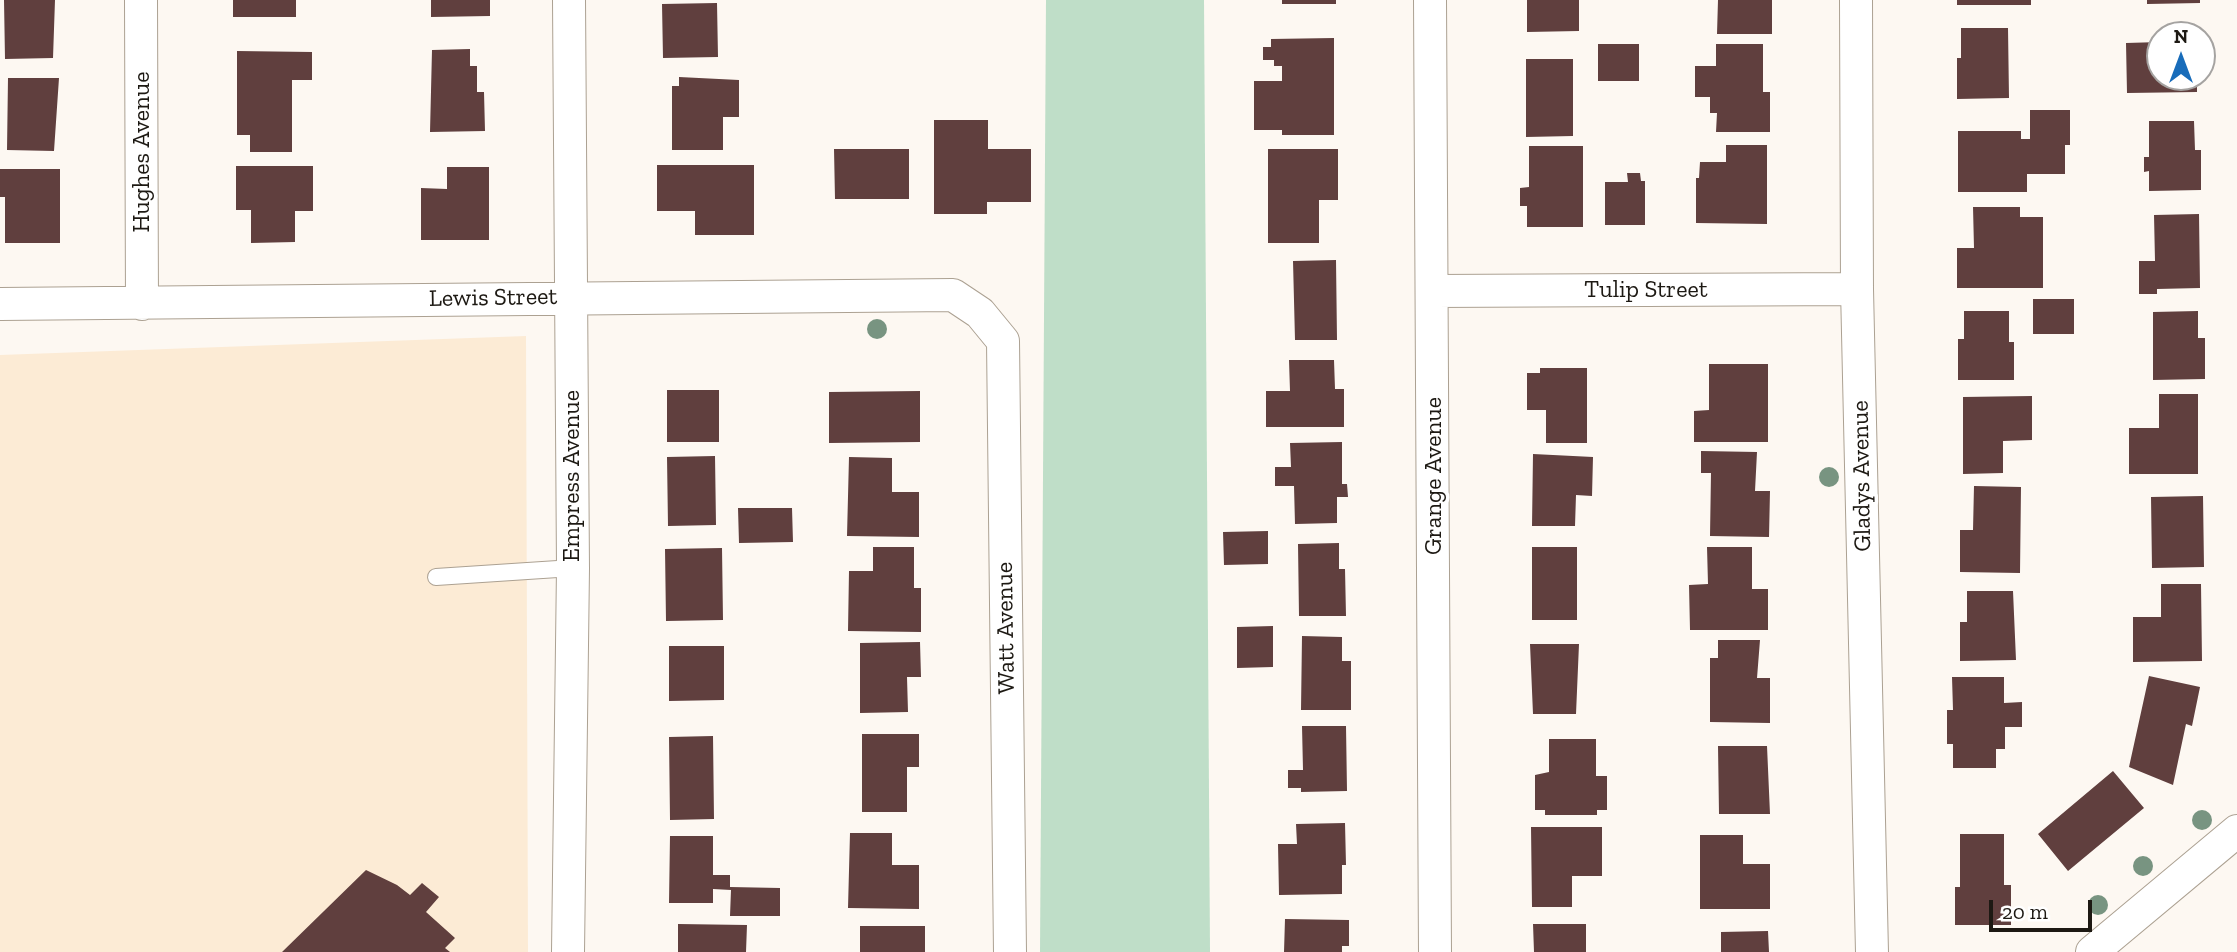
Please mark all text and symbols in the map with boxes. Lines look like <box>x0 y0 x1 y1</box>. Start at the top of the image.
north arrow <box>2146 21 2216 91</box>
text: N <box>2174 25 2188 48</box>
street label: Hughes Avenue <box>128 72 156 232</box>
street label: Tulip Street <box>1584 276 1708 304</box>
street label: Lewis Street <box>429 282 557 314</box>
street label: Empress Avenue <box>558 390 586 562</box>
street label: Grange Avenue <box>1420 397 1448 555</box>
street label: Gladys Avenue <box>1846 400 1878 552</box>
street label: Watt Avenue <box>990 562 1022 694</box>
scale bar <box>1992 886 2095 930</box>
text: 20 m <box>2002 899 2048 924</box>

